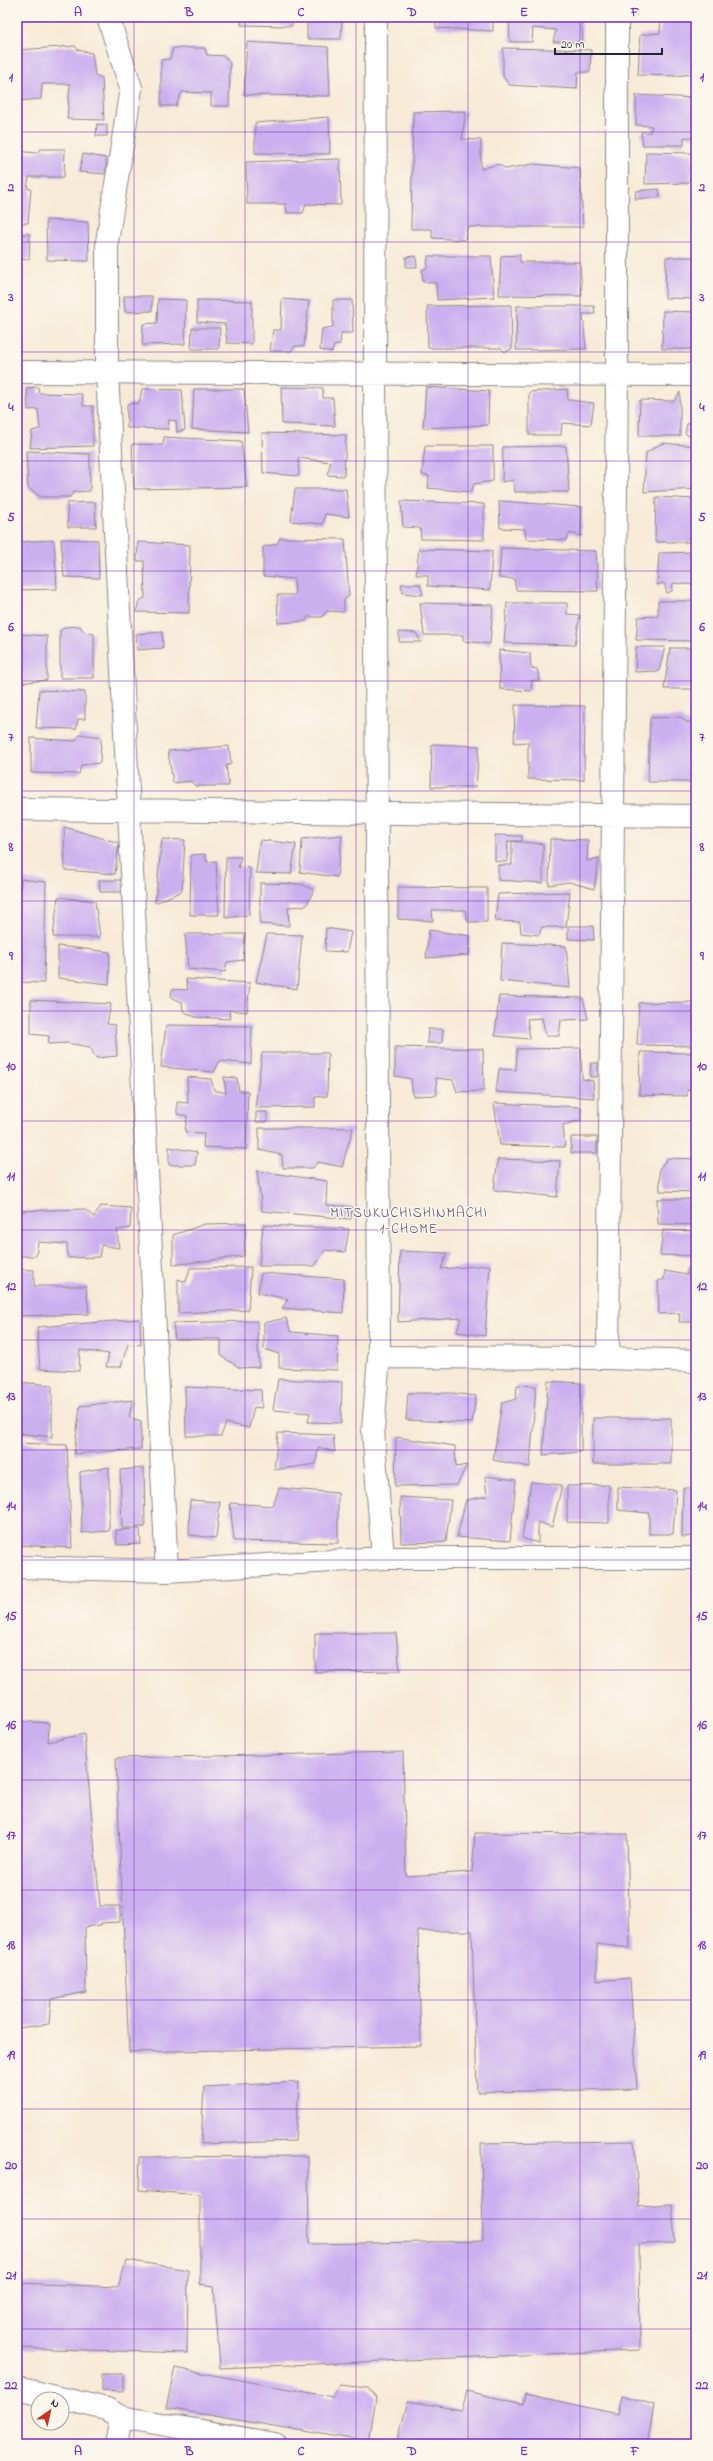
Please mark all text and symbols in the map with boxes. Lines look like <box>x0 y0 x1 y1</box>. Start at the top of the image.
text: A <box>74 3 82 22</box>
text: B <box>184 3 194 22</box>
text: C <box>297 3 305 22</box>
text: D <box>406 3 417 22</box>
text: E <box>520 3 528 22</box>
text: F <box>630 3 640 22</box>
scale bar <box>555 30 662 56</box>
text: 20 m <box>561 36 584 54</box>
text: 1 <box>9 68 14 87</box>
text: 1 <box>700 68 705 87</box>
text: 2 <box>7 178 15 197</box>
text: 2 <box>698 178 706 197</box>
text: 3 <box>7 288 14 307</box>
text: 3 <box>698 288 705 307</box>
text: 4 <box>7 398 14 417</box>
text: 4 <box>698 398 705 417</box>
text: 5 <box>7 508 15 527</box>
text: 5 <box>698 508 706 527</box>
text: 6 <box>7 618 14 637</box>
text: 6 <box>698 618 705 637</box>
text: 7 <box>8 728 14 747</box>
text: 7 <box>699 728 705 747</box>
text: 8 <box>8 838 14 857</box>
text: 8 <box>699 838 705 857</box>
text: 9 <box>8 947 14 966</box>
text: 9 <box>699 947 705 966</box>
text: 10 <box>6 1057 16 1076</box>
text: 10 <box>697 1057 707 1076</box>
text: 11 <box>7 1167 16 1186</box>
text: 11 <box>698 1167 707 1186</box>
district label: MITSUKUCHISHINMACHI 1-CHOME <box>330 1203 488 1240</box>
text: 12 <box>6 1277 17 1296</box>
text: 12 <box>697 1277 708 1296</box>
text: 13 <box>6 1387 16 1406</box>
text: 13 <box>697 1387 707 1406</box>
text: 14 <box>6 1497 16 1516</box>
text: 14 <box>697 1497 707 1516</box>
text: 15 <box>5 1607 17 1626</box>
text: 15 <box>696 1607 708 1626</box>
text: 16 <box>6 1716 16 1735</box>
text: 16 <box>697 1716 707 1735</box>
text: 17 <box>6 1826 16 1845</box>
text: 17 <box>697 1826 707 1845</box>
text: 18 <box>6 1936 16 1955</box>
text: 18 <box>697 1936 707 1955</box>
text: 19 <box>7 2046 16 2065</box>
text: 19 <box>698 2046 707 2065</box>
text: 20 <box>4 2156 17 2175</box>
text: 20 <box>695 2156 708 2175</box>
text: 21 <box>5 2266 17 2285</box>
text: 21 <box>696 2266 708 2285</box>
text: 22 <box>4 2376 18 2395</box>
text: 22 <box>695 2376 709 2395</box>
north arrow <box>30 2391 70 2431</box>
text: N <box>47 2395 63 2412</box>
text: A <box>74 2442 82 2461</box>
text: B <box>184 2442 194 2461</box>
text: C <box>297 2442 305 2461</box>
text: D <box>406 2442 417 2461</box>
text: E <box>520 2442 528 2461</box>
text: F <box>630 2442 640 2461</box>

